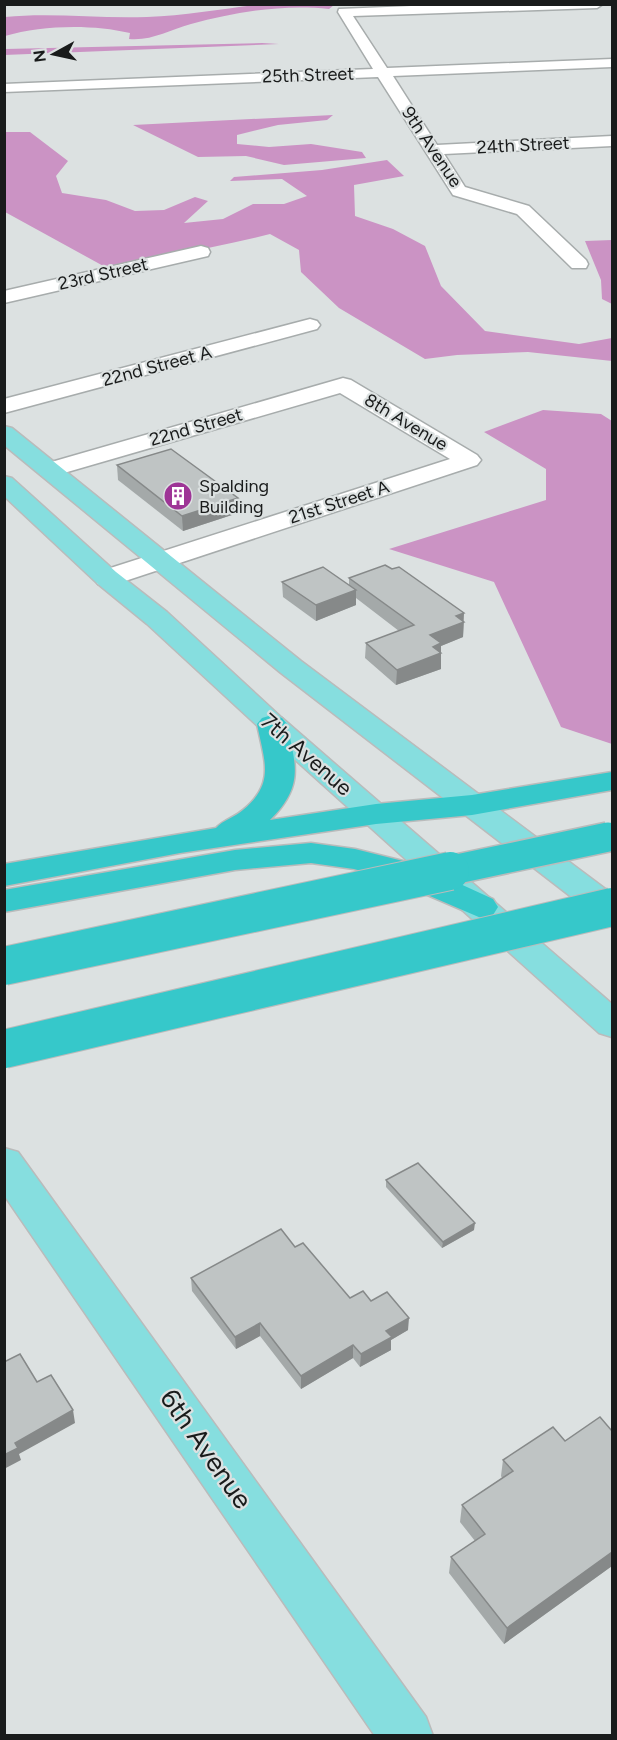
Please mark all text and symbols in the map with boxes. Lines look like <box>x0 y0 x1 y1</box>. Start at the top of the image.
north arrow <box>24 24 84 84</box>
text: N <box>29 49 50 63</box>
street label: 25th Street <box>262 62 355 88</box>
street label: 9th Avenue <box>397 103 467 192</box>
street label: 24th Street <box>476 132 570 158</box>
street label: 23rd Street <box>56 253 150 295</box>
street label: 22nd Street A <box>100 341 214 391</box>
street label: 8th Avenue <box>360 389 452 456</box>
street label: 22nd Street <box>147 403 245 451</box>
place label: Spalding Building <box>199 475 269 518</box>
street label: 21st Street A <box>286 475 392 529</box>
building icon: Spalding Building <box>162 480 194 512</box>
street label: 7th Avenue <box>255 707 358 801</box>
street label: 6th Avenue <box>153 1383 260 1515</box>

